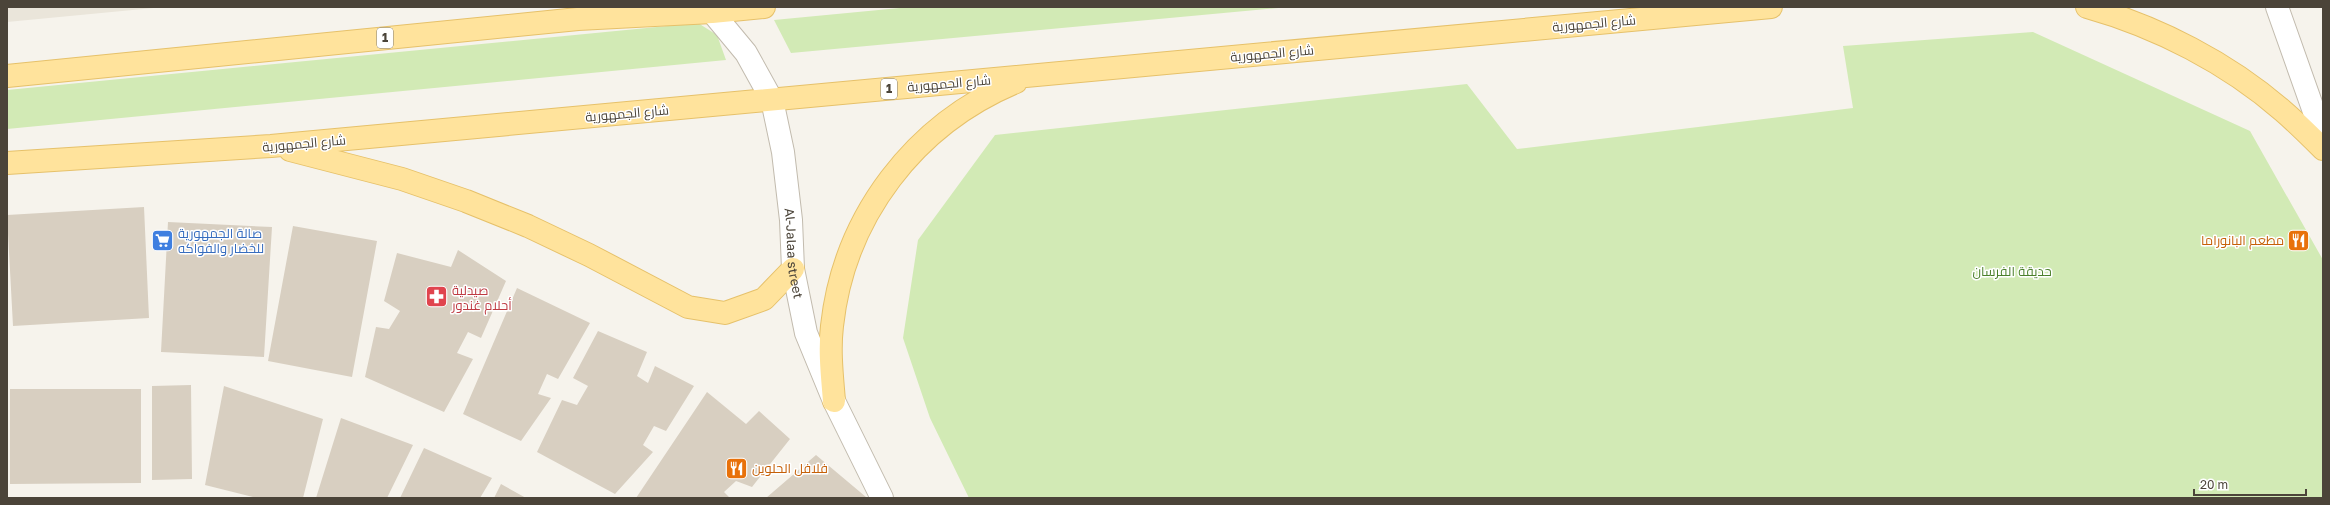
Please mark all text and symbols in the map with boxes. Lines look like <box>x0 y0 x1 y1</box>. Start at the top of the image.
street label: شارع الجمهورية <box>1552 11 1636 36</box>
road number: 1 <box>377 28 393 48</box>
street label: شارع الجمهورية <box>1230 41 1314 66</box>
street label: شارع الجمهورية <box>907 71 991 96</box>
road number: 1 <box>881 79 897 99</box>
street label: شارع الجمهورية <box>585 101 669 126</box>
street label: شارع الجمهورية <box>262 131 346 156</box>
street label: Al-Jalaa street <box>782 207 807 300</box>
place label: صالة الجمهورية للخضار والفواكه <box>178 225 264 256</box>
supermarket icon: صالة الجمهورية للخضار والفواكه <box>149 227 175 253</box>
restaurant icon: مطعم البانوراما <box>2286 227 2312 253</box>
place label: مطعم البانوراما <box>2201 232 2284 250</box>
park label: حديقة الفرسان <box>1972 263 2052 279</box>
place label: صيدلية أحلام غندور <box>451 282 512 315</box>
pharmacy icon: صيدلية أحلام غندور <box>424 284 450 310</box>
restaurant icon: فلافل الحلوين <box>723 455 749 481</box>
place label: فلافل الحلوين <box>752 460 828 476</box>
scale bar <box>2194 471 2306 497</box>
text: 20 m <box>2200 477 2228 492</box>

